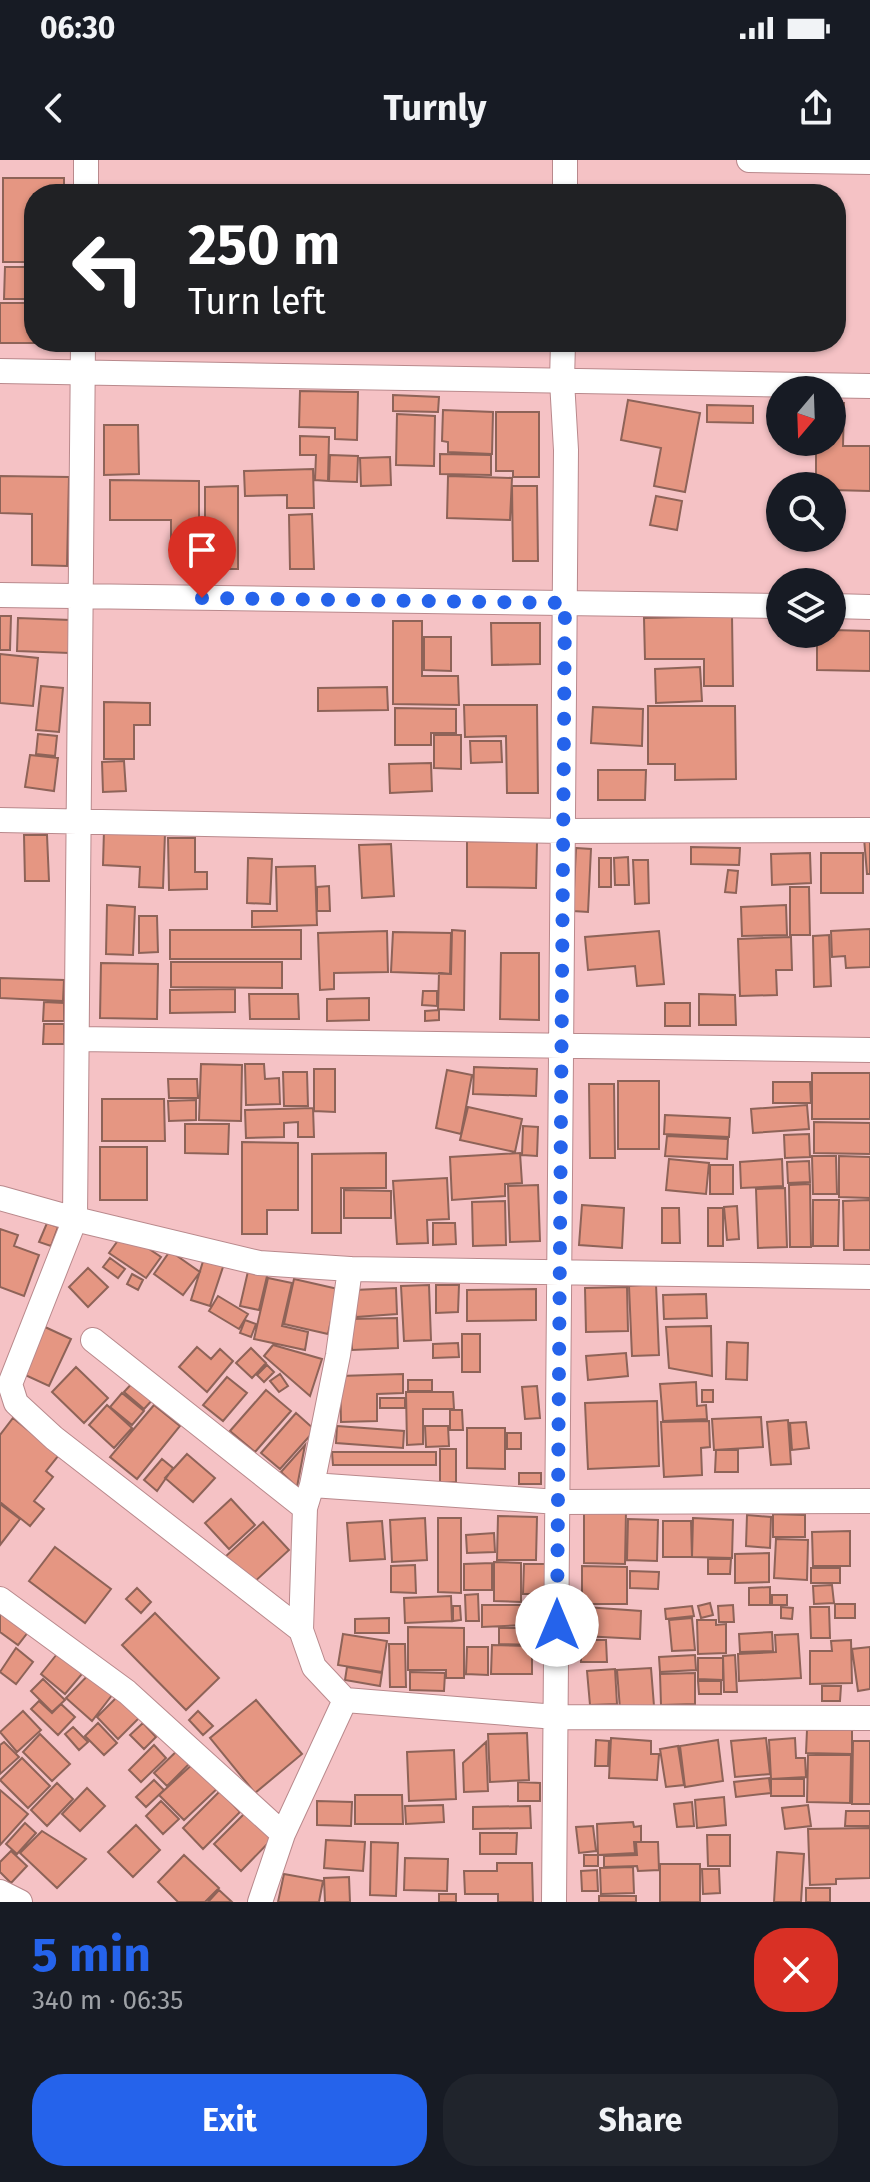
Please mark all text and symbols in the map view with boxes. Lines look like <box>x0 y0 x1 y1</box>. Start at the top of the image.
text: 06:30 <box>40 10 115 46</box>
icon: back <box>32 86 76 130</box>
text: Turnly <box>384 86 486 130</box>
icon: share <box>794 86 838 130</box>
text: 250 m <box>188 212 340 279</box>
icon: left <box>56 216 160 320</box>
text: Turn left <box>188 280 326 324</box>
north arrow <box>766 376 846 456</box>
map controls <box>766 376 846 648</box>
button: search <box>766 472 846 552</box>
pin <box>168 516 236 598</box>
icon: arrive <box>180 528 224 572</box>
button: layers <box>766 568 846 648</box>
position arrow <box>515 1583 599 1667</box>
text: 5 min <box>32 1926 151 1984</box>
button: close <box>754 1928 838 2012</box>
text: 340 m · 06:35 <box>32 1985 183 2016</box>
button: Exit <box>32 2074 427 2166</box>
button: Share <box>443 2074 838 2166</box>

